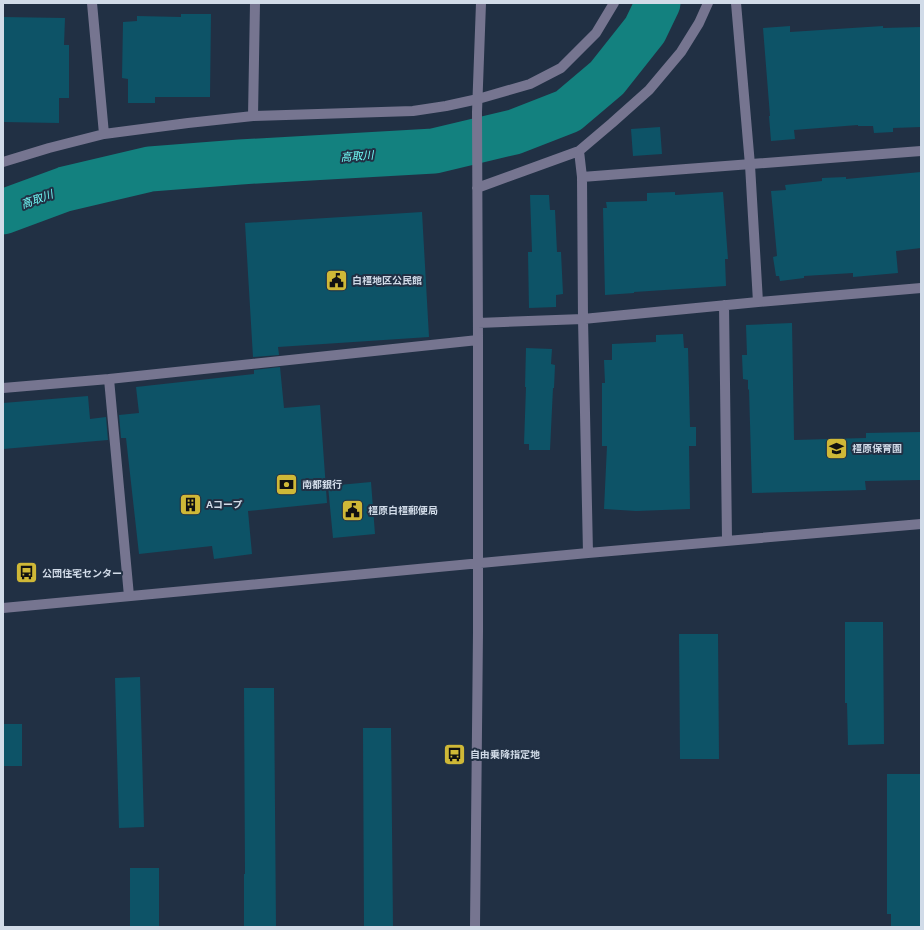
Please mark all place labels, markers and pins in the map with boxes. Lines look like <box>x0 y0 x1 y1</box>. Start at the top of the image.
public building icon: 白橿地区公民館 <box>324 267 350 293</box>
place label: 白橿地区公民館 <box>352 274 422 287</box>
school or university icon: 橿原保育園 <box>823 435 849 461</box>
place label: 橿原保育園 <box>852 442 902 455</box>
bank icon: 南都銀行 <box>274 471 300 497</box>
place label: 南都銀行 <box>302 478 342 491</box>
building icon: Aコープ <box>177 491 203 517</box>
public building icon: 橿原白橿郵便局 <box>339 497 365 523</box>
place label: Aコープ <box>206 498 243 511</box>
place label: 橿原白橿郵便局 <box>368 504 438 517</box>
bus stop icon: 公団住宅センター <box>14 560 40 586</box>
place label: 公団住宅センター <box>42 567 122 580</box>
bus stop icon: 自由乗降指定地 <box>442 741 468 767</box>
place label: 自由乗降指定地 <box>470 748 540 761</box>

